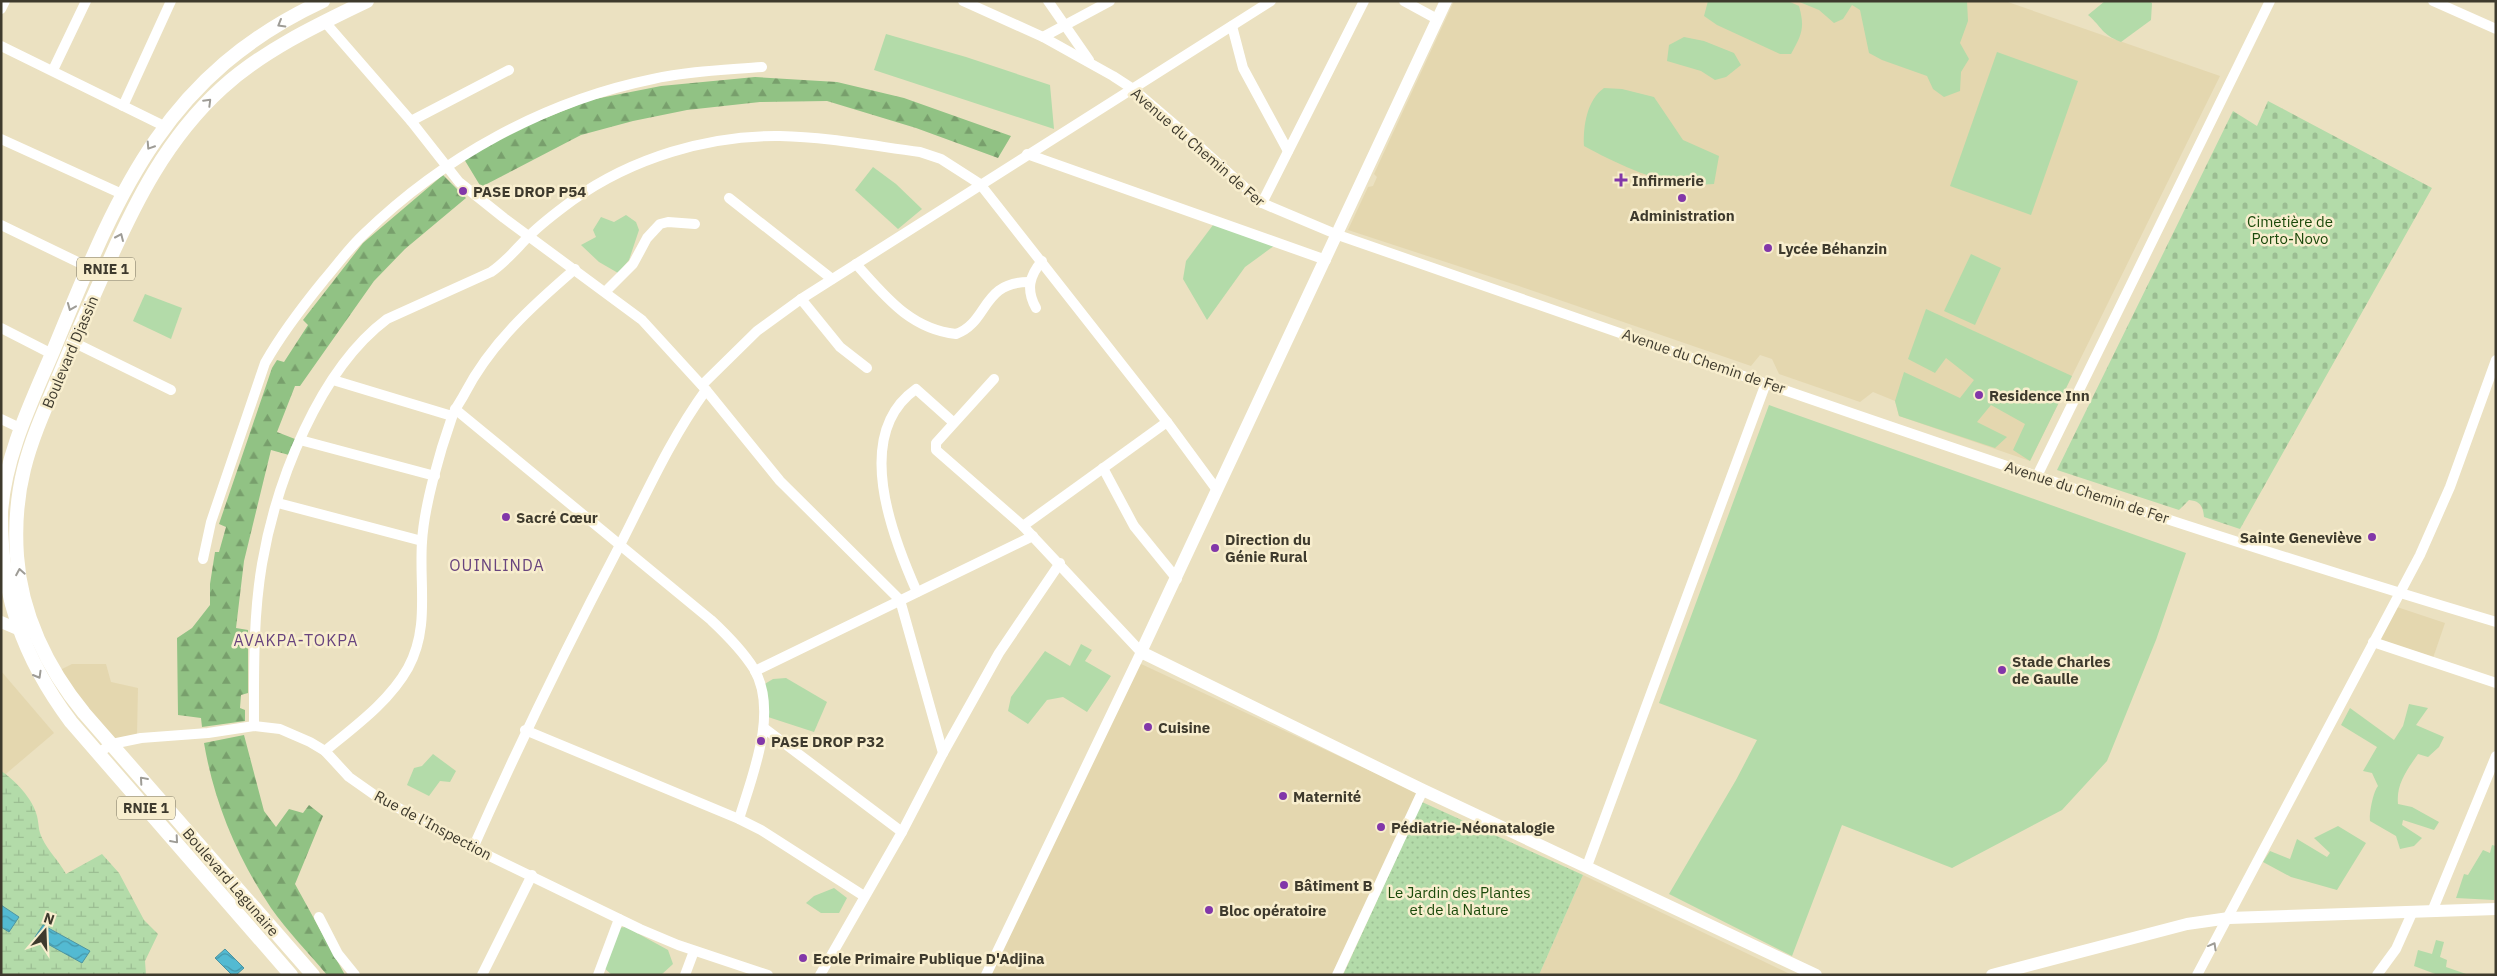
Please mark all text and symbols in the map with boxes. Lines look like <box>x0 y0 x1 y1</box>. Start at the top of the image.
one-way arrow <box>277 18 286 28</box>
street label: Avenue du Chemin de Fer <box>1127 84 1269 211</box>
one-way arrow <box>202 99 211 108</box>
one-way arrow <box>147 140 156 150</box>
place label: Infirmerie <box>1632 171 1704 190</box>
marker: Infirmerie <box>1614 173 1628 187</box>
place label: PASE DROP P54 <box>473 182 586 201</box>
marker: PASE DROP P54 <box>457 185 469 197</box>
marker: Administration <box>1676 192 1688 204</box>
place label: Administration <box>1629 206 1735 225</box>
park label: Cimetière de Porto-Novo <box>2247 212 2333 248</box>
one-way arrow <box>113 233 124 242</box>
place label: Lycée Béhanzin <box>1778 239 1887 258</box>
marker: Lycée Béhanzin <box>1762 242 1774 254</box>
road number: RNIE 1 <box>77 258 135 280</box>
street label: Boulevard Djassin <box>38 293 102 411</box>
one-way arrow <box>67 302 77 311</box>
street label: Avenue du Chemin de Fer <box>1620 324 1789 398</box>
place label: Residence Inn <box>1989 386 2090 405</box>
marker: Residence Inn <box>1973 389 1985 401</box>
street label: Avenue du Chemin de Fer <box>2002 456 2172 528</box>
place label: Sacré Cœur <box>516 508 598 527</box>
marker: Sacré Cœur <box>500 511 512 523</box>
place label: Sainte Geneviève <box>2240 528 2362 547</box>
place label: Direction du Génie Rural <box>1225 530 1311 566</box>
marker: Sainte Geneviève <box>2366 531 2378 543</box>
marker: Direction du Génie Rural <box>1209 542 1221 554</box>
district label: OUINLINDA <box>449 555 545 575</box>
one-way arrow <box>15 568 25 577</box>
district label: AVAKPA-TOKPA <box>233 630 359 650</box>
place label: Stade Charles de Gaulle <box>2012 652 2111 688</box>
marker: Stade Charles de Gaulle <box>1996 664 2008 676</box>
one-way arrow <box>32 669 42 678</box>
place label: Cuisine <box>1158 718 1210 737</box>
marker: Cuisine <box>1142 721 1154 733</box>
place label: PASE DROP P32 <box>771 732 884 751</box>
marker: PASE DROP P32 <box>755 735 767 747</box>
one-way arrow <box>140 776 149 785</box>
street label: Rue de l'Inspection <box>371 786 495 864</box>
place label: Maternité <box>1293 787 1361 806</box>
marker: Maternité <box>1277 790 1289 802</box>
road number: RNIE 1 <box>117 796 175 820</box>
place label: Pédiatrie-Néonatalogie <box>1391 818 1555 837</box>
marker: Pédiatrie-Néonatalogie <box>1375 821 1387 833</box>
street label: Boulevard Lagunaire <box>179 824 283 940</box>
one-way arrow <box>169 835 178 844</box>
place label: Bâtiment B <box>1294 876 1373 895</box>
marker: Bâtiment B <box>1278 879 1290 891</box>
park label: Le Jardin des Plantes et de la Nature <box>1388 883 1530 919</box>
place label: Bloc opératoire <box>1219 901 1326 920</box>
marker: Bloc opératoire <box>1203 904 1215 916</box>
north arrow <box>20 906 70 956</box>
text: N <box>42 909 57 929</box>
one-way arrow <box>2207 943 2217 952</box>
place label: Ecole Primaire Publique D'Adjina <box>813 949 1045 968</box>
marker: Ecole Primaire Publique D'Adjina <box>797 952 809 964</box>

